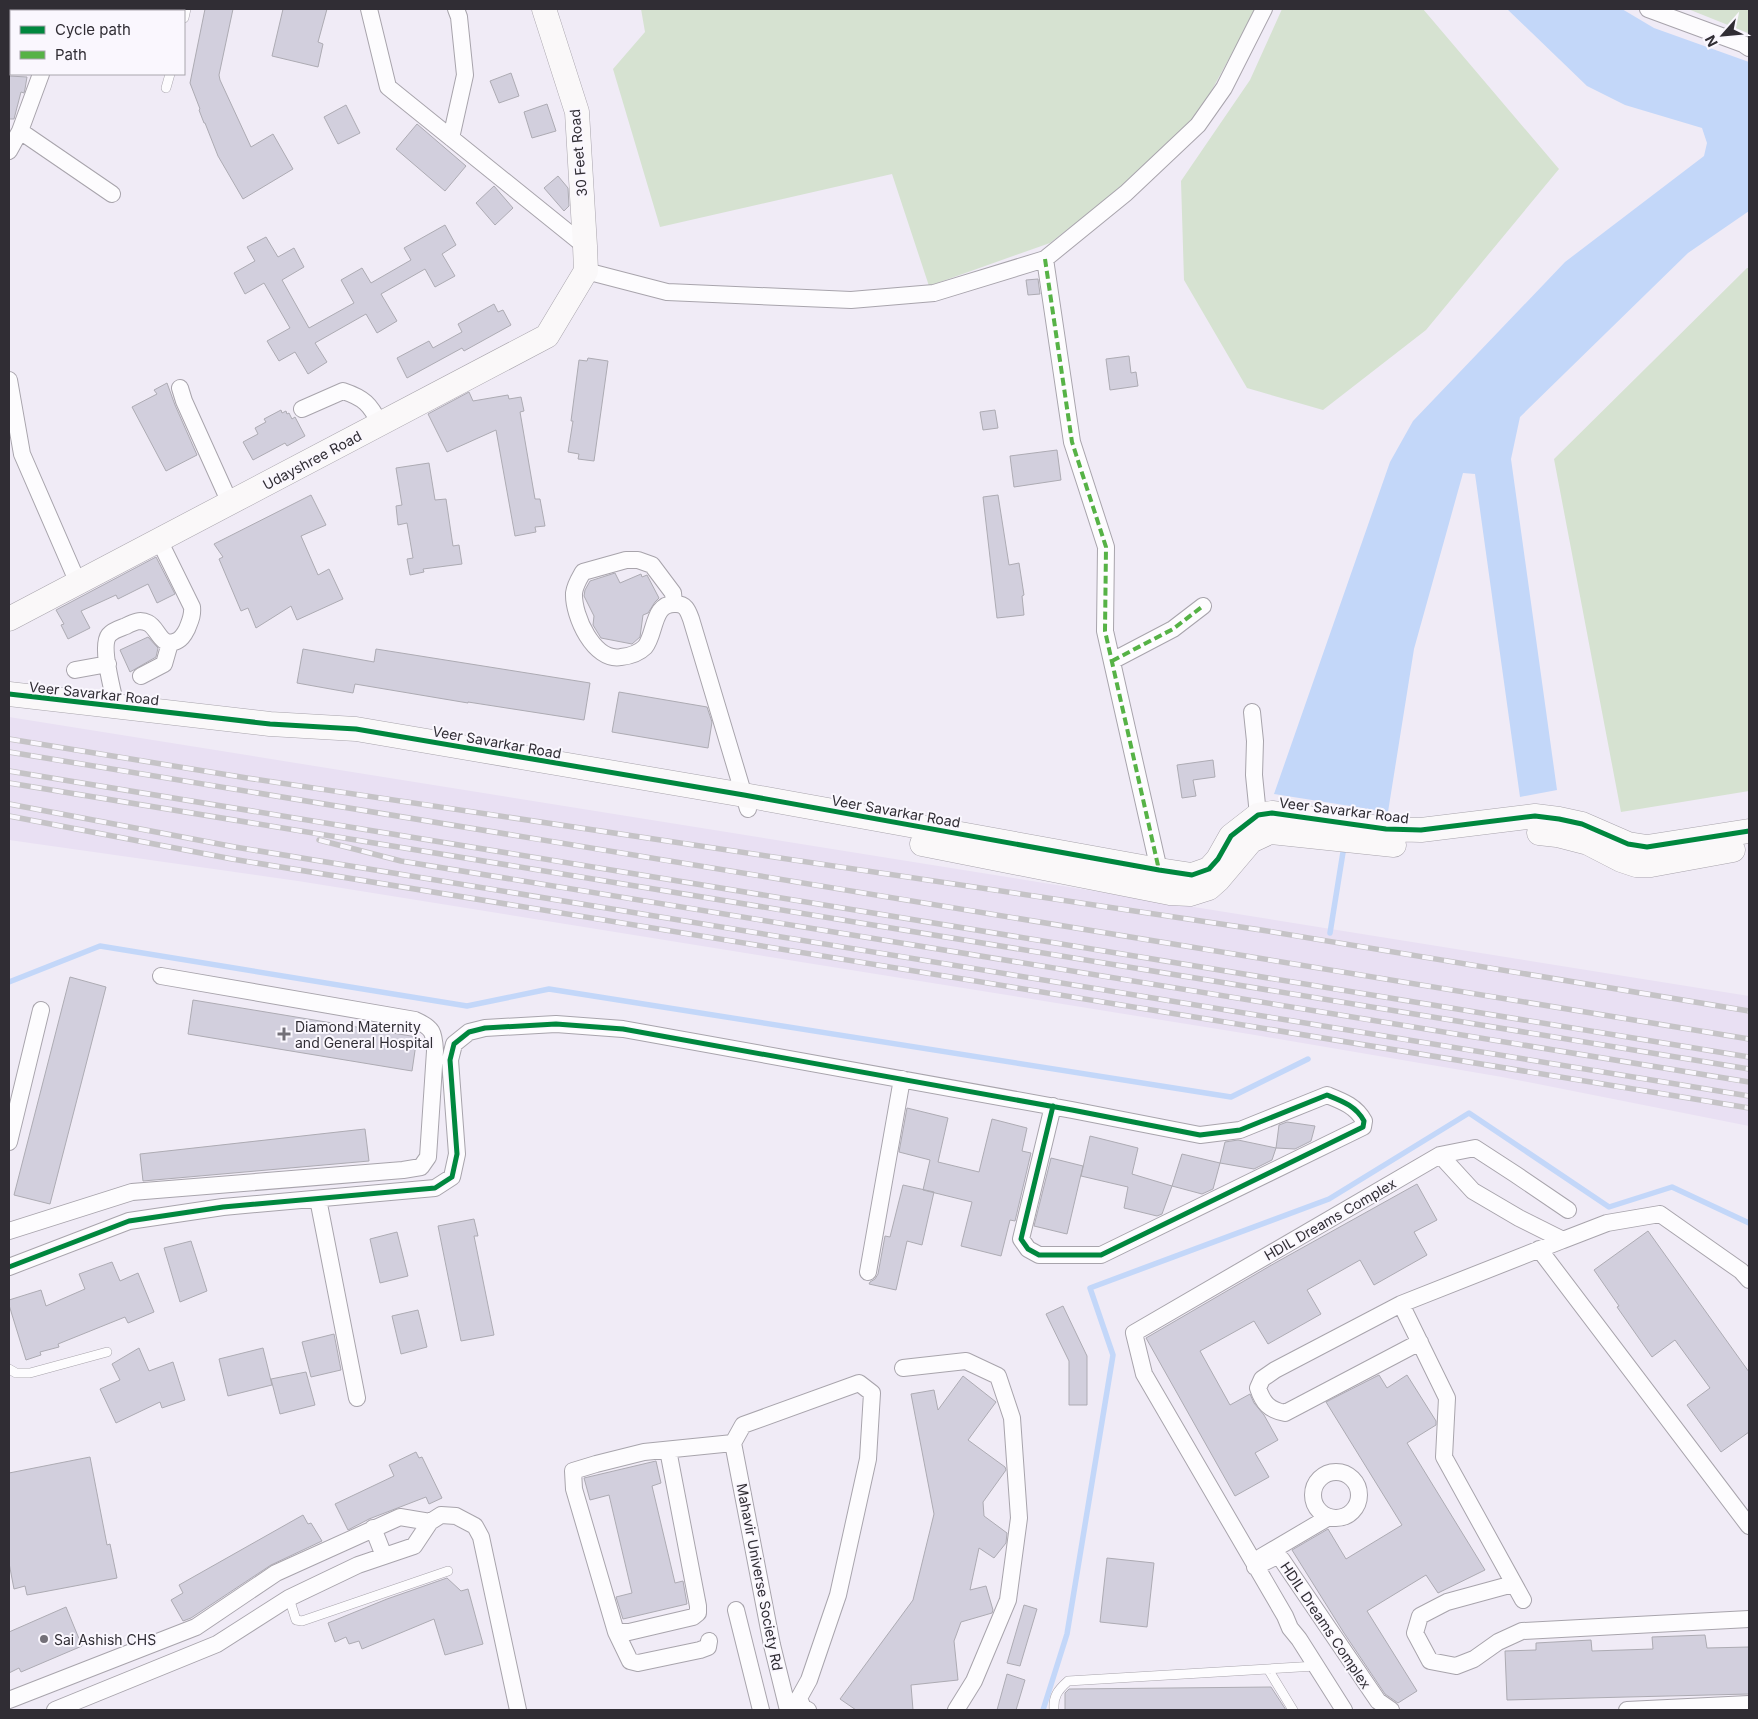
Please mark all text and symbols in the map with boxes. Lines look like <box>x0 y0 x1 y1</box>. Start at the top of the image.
legend <box>10 10 185 75</box>
north arrow <box>1698 10 1748 60</box>
text: Cycle path <box>55 20 131 39</box>
text: N <box>1701 33 1721 50</box>
text: Path <box>55 45 87 64</box>
street label: 30 Feet Road <box>566 109 590 197</box>
street label: Udayshree Road <box>260 427 364 493</box>
street label: Veer Savarkar Road <box>28 678 160 708</box>
street label: Veer Savarkar Road <box>431 722 563 762</box>
street label: Veer Savarkar Road <box>830 791 962 831</box>
street label: Veer Savarkar Road <box>1278 794 1410 826</box>
place label: Diamond Maternity and General Hospital <box>295 1018 433 1051</box>
marker: Diamond Maternity and General Hospital <box>277 1027 291 1041</box>
street label: HDIL Dreams Complex <box>1261 1174 1399 1264</box>
street label: Mahavir Universe Society Rd <box>733 1482 787 1672</box>
street label: HDIL Dreams Complex <box>1277 1558 1375 1692</box>
place label: Sai Ashish CHS <box>54 1631 156 1648</box>
marker: Sai Ashish CHS <box>38 1633 50 1645</box>

